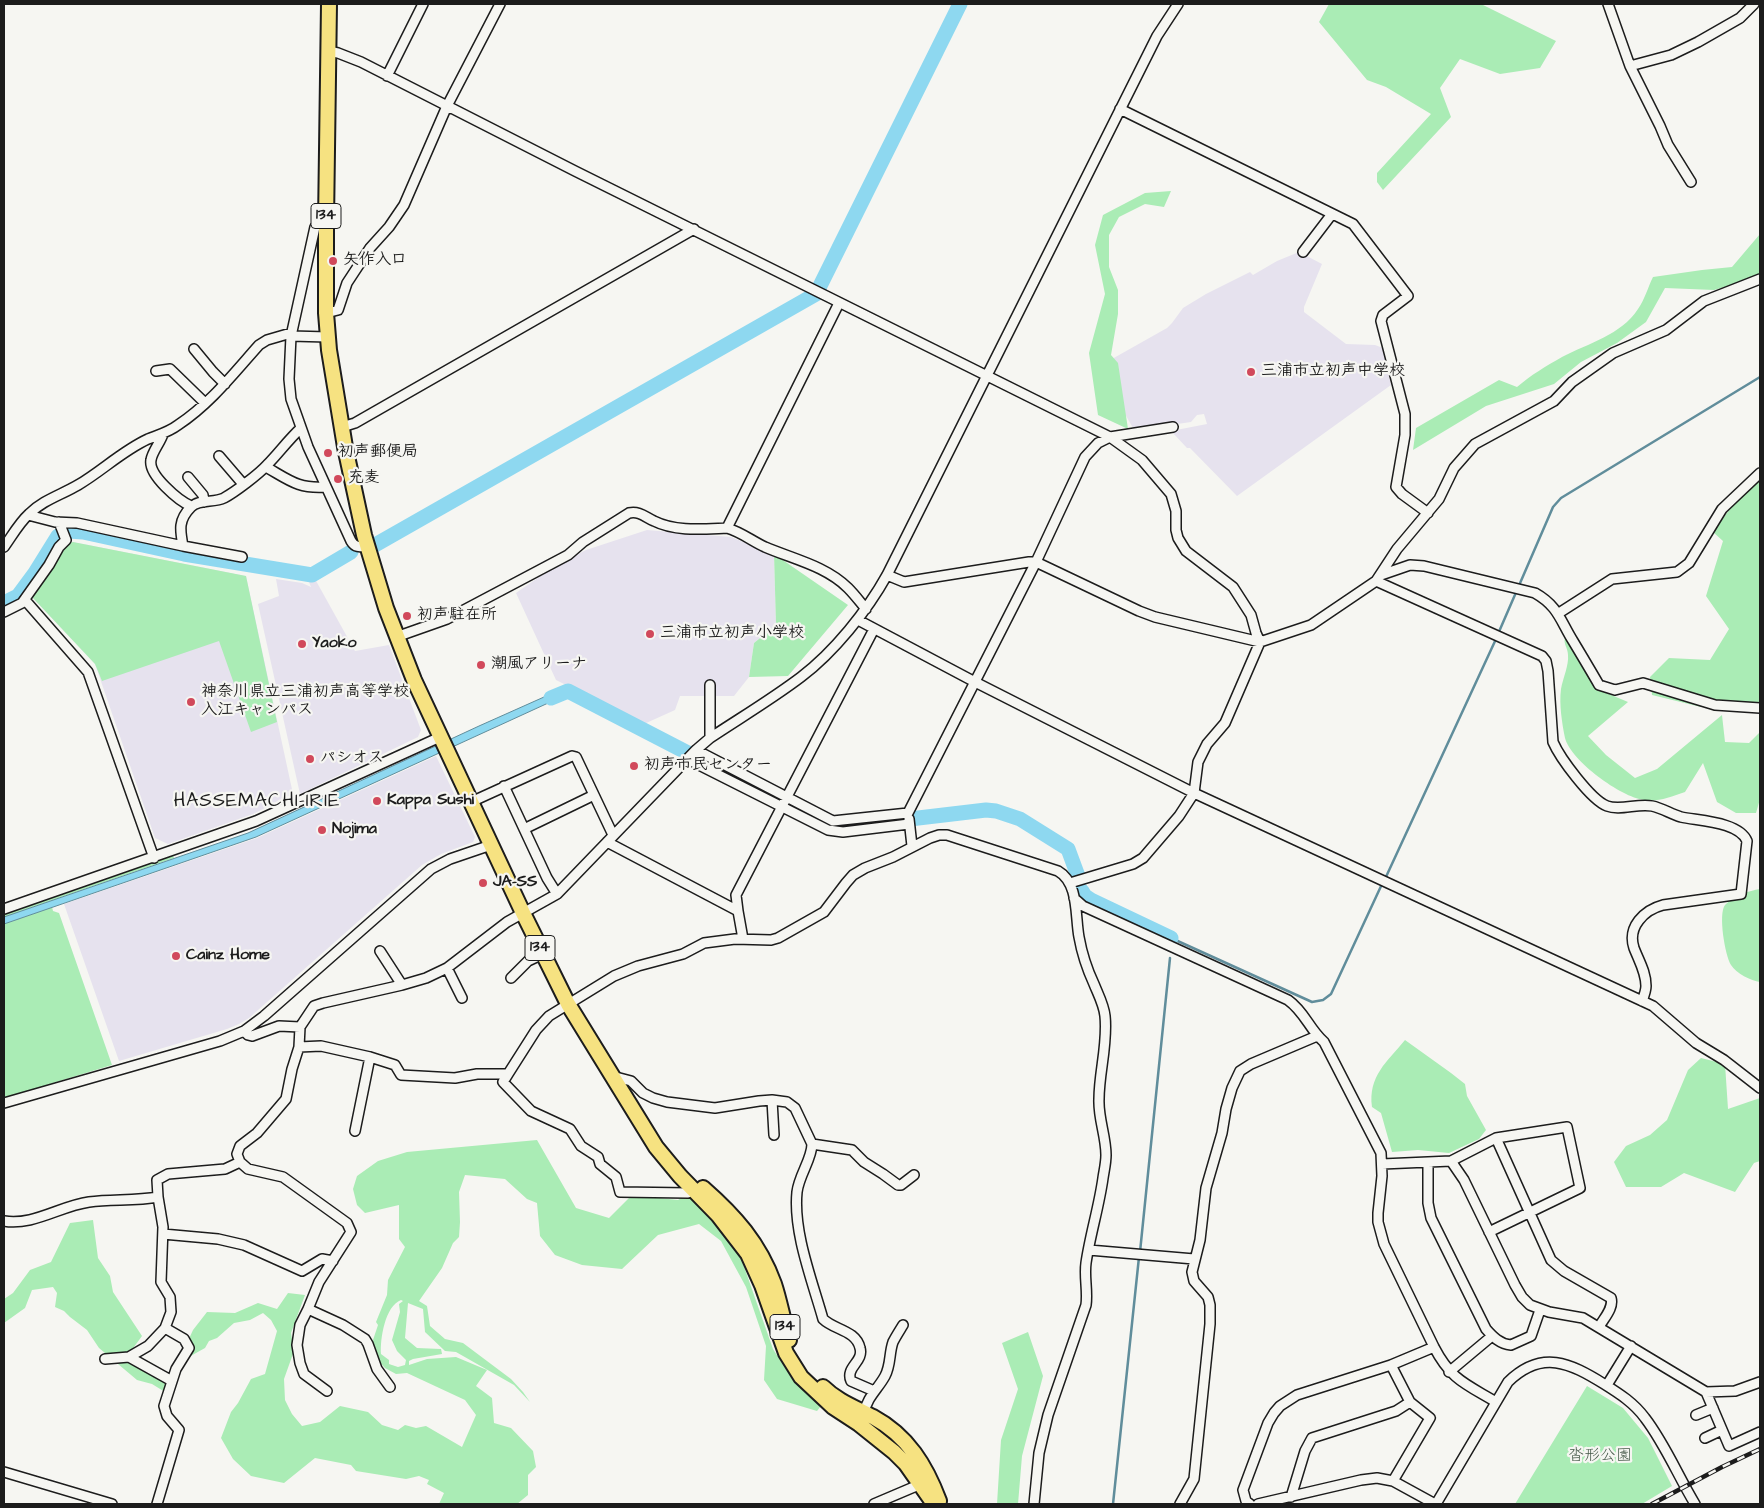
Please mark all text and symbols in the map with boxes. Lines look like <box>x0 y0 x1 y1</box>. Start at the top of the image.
road number: 134 <box>311 204 341 228</box>
place label: 矢作入口 <box>343 251 407 271</box>
marker: 矢作入口 <box>327 255 339 267</box>
place label: 三浦市立初声中学校 <box>1261 362 1405 382</box>
marker: 三浦市立初声中学校 <box>1245 366 1257 378</box>
place label: 初声郵便局 <box>338 443 418 463</box>
marker: 初声郵便局 <box>322 447 334 459</box>
place label: 充麦 <box>348 469 380 489</box>
marker: 充麦 <box>332 473 344 485</box>
place label: 初声駐在所 <box>417 606 497 626</box>
marker: 初声駐在所 <box>401 610 413 622</box>
place label: 三浦市立初声小学校 <box>660 624 804 644</box>
marker: 三浦市立初声小学校 <box>644 628 656 640</box>
place label: Yaoko <box>312 634 357 654</box>
marker: Yaoko <box>296 638 308 650</box>
place label: 潮風アリーナ <box>491 655 587 675</box>
marker: 潮風アリーナ <box>475 659 487 671</box>
place label: 神奈川県立三浦初声高等学校 入江キャンパス <box>201 683 409 721</box>
marker: 神奈川県立三浦初声高等学校 入江キャンパス <box>185 696 197 708</box>
place label: パシオス <box>320 749 384 769</box>
marker: パシオス <box>304 753 316 765</box>
place label: 初声市民センター <box>644 756 772 776</box>
marker: 初声市民センター <box>628 760 640 772</box>
district label: HASSEMACHI-IRIE <box>172 791 342 813</box>
place label: Kappa Sushi <box>387 791 474 811</box>
marker: Kappa Sushi <box>371 795 383 807</box>
place label: Nojima <box>332 820 377 840</box>
marker: Nojima <box>316 824 328 836</box>
place label: JA-SS <box>493 873 537 893</box>
marker: JA-SS <box>477 877 489 889</box>
road number: 134 <box>525 936 555 960</box>
place label: Cainz Home <box>186 946 270 966</box>
marker: Cainz Home <box>170 950 182 962</box>
road number: 134 <box>770 1314 800 1340</box>
park label: 沓形公園 <box>1568 1447 1632 1467</box>

